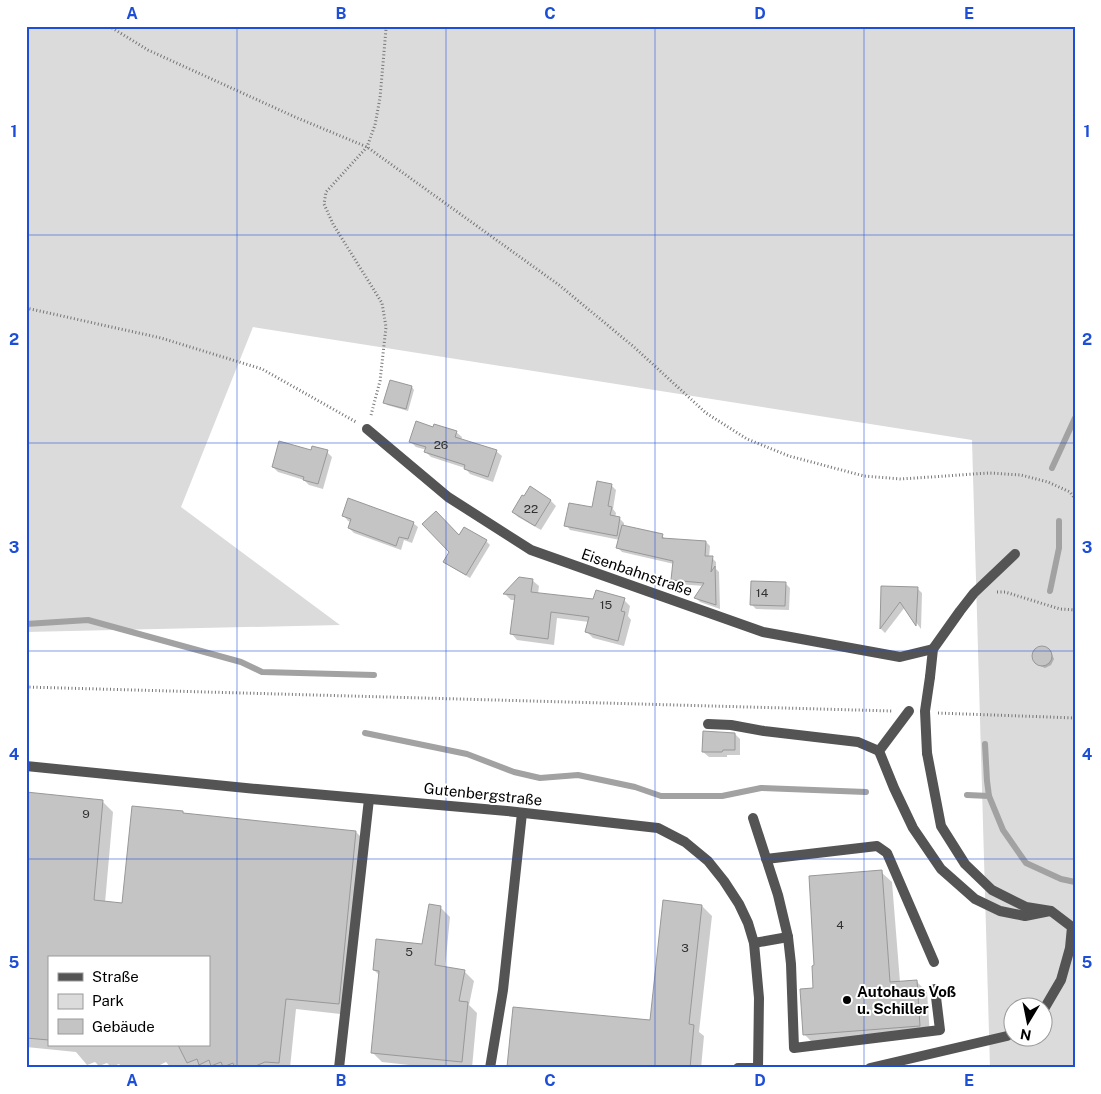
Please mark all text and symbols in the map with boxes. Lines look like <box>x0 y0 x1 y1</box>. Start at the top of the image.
text: A <box>126 4 138 23</box>
text: B <box>336 4 347 23</box>
text: C <box>544 4 556 23</box>
text: D <box>754 4 766 23</box>
text: E <box>964 4 974 23</box>
text: 1 <box>11 122 17 141</box>
text: 1 <box>1084 122 1090 141</box>
text: 2 <box>9 330 19 349</box>
text: 2 <box>1082 330 1092 349</box>
house number: 26 <box>434 438 448 452</box>
house number: 22 <box>524 502 538 516</box>
text: 3 <box>9 538 19 557</box>
text: 3 <box>1082 538 1092 557</box>
street label: Eisenbahnstraße <box>579 545 695 599</box>
house number: 14 <box>756 586 769 600</box>
house number: 15 <box>600 598 613 612</box>
text: 4 <box>9 745 20 764</box>
text: 4 <box>1082 745 1093 764</box>
street label: Gutenbergstraße <box>423 779 543 809</box>
house number: 9 <box>82 807 90 821</box>
house number: 4 <box>836 918 844 932</box>
house number: 3 <box>681 941 689 955</box>
house number: 5 <box>405 945 413 959</box>
text: 5 <box>9 953 20 972</box>
text: 5 <box>1082 953 1093 972</box>
legend <box>48 956 210 1046</box>
text: Straße <box>92 968 139 985</box>
place label: Autohaus Voß u. Schiller <box>857 983 956 1017</box>
text: Park <box>92 992 124 1009</box>
marker: Autohaus Voß u. Schiller <box>841 994 853 1006</box>
north arrow <box>1004 996 1054 1046</box>
text: Gebäude <box>92 1018 155 1035</box>
text: N <box>1019 1026 1033 1044</box>
text: A <box>126 1071 138 1090</box>
text: B <box>336 1071 347 1090</box>
text: C <box>544 1071 556 1090</box>
text: D <box>754 1071 766 1090</box>
text: E <box>964 1071 974 1090</box>

